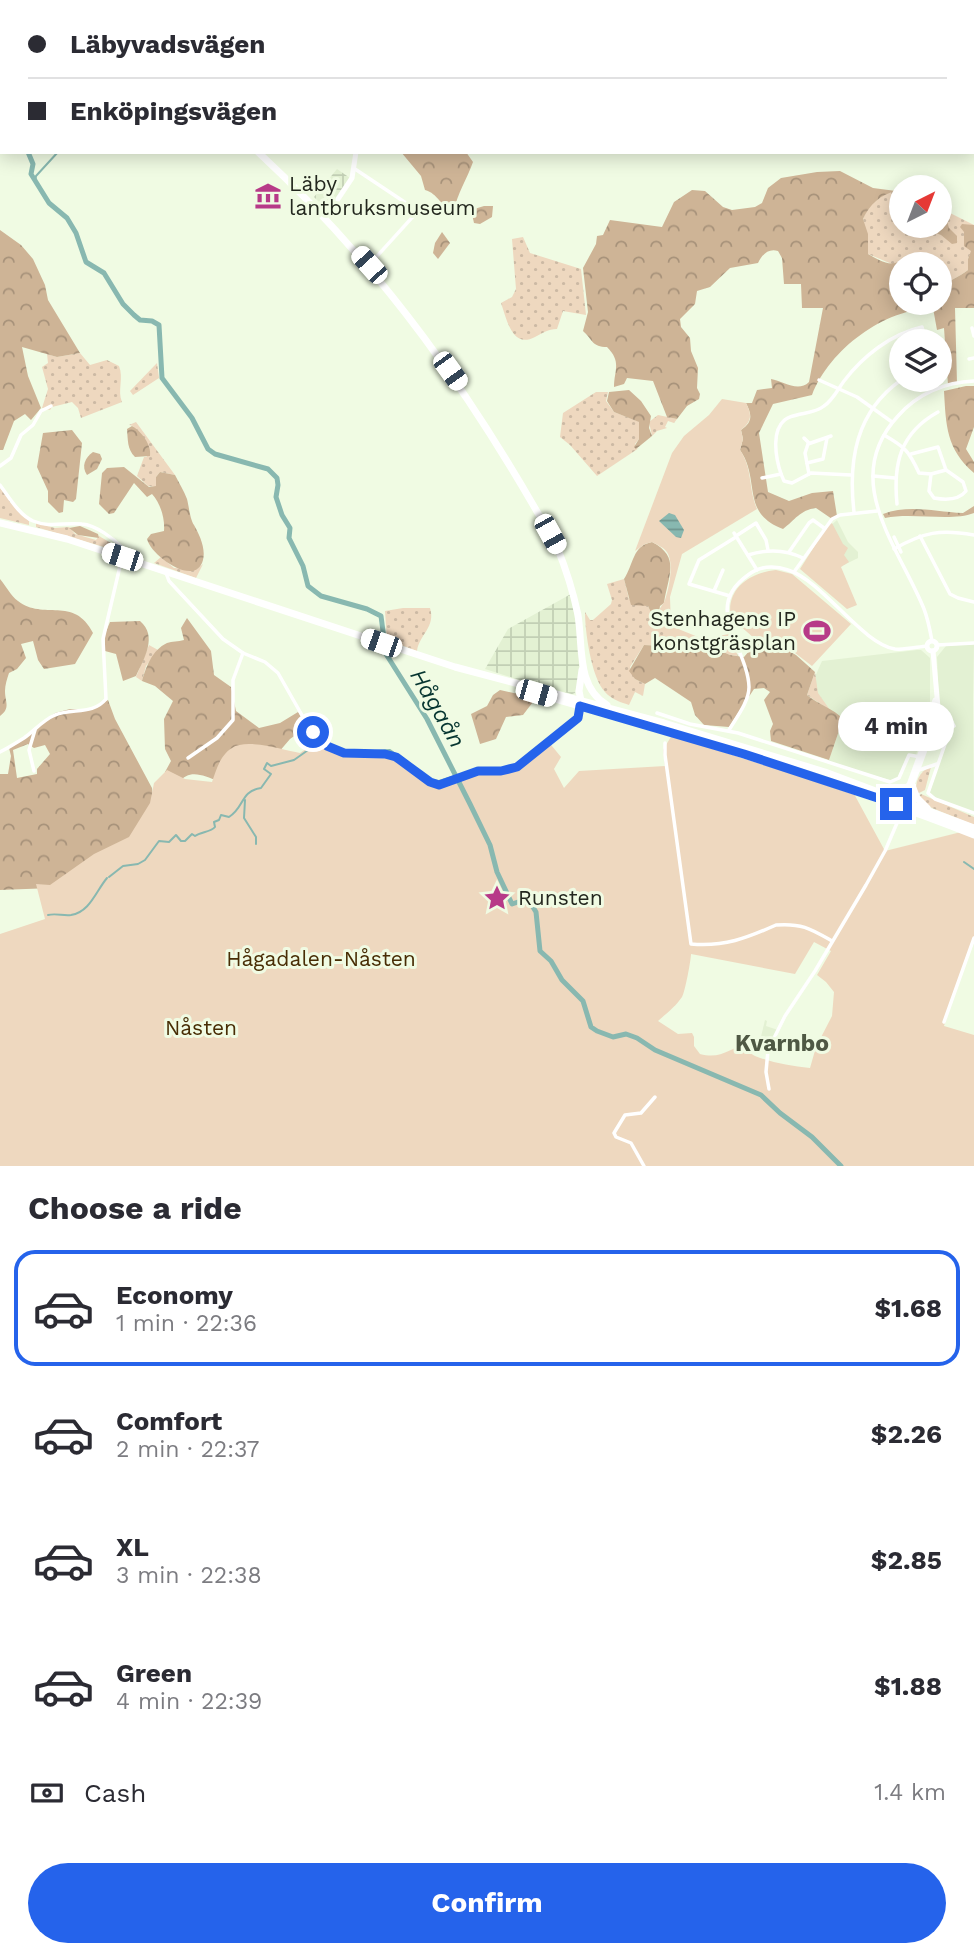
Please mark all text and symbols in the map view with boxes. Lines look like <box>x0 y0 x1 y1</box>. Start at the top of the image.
text: Läbyvadsvägen <box>70 29 265 59</box>
text: Enköpingsvägen <box>70 96 277 126</box>
place label: Läby lantbruksmuseum <box>289 171 476 220</box>
north arrow <box>889 175 952 238</box>
map controls <box>889 175 952 392</box>
museum icon: Läby lantbruksmuseum <box>253 181 283 211</box>
car <box>348 242 391 288</box>
button: locate <box>889 252 952 315</box>
button: layers <box>889 329 952 392</box>
car <box>430 348 471 394</box>
car <box>531 511 570 557</box>
car <box>99 541 146 573</box>
place label: Stenhagens IP konstgräsplan <box>650 606 796 655</box>
sports icon: Stenhagens IP konstgräsplan <box>802 616 832 646</box>
car <box>358 626 405 660</box>
water label: Hågaån <box>404 664 471 753</box>
car <box>513 677 560 709</box>
callout: 4 min <box>838 702 954 752</box>
text: 4 min <box>864 713 928 740</box>
route start <box>297 716 329 748</box>
route end <box>880 788 912 820</box>
place icon: Runsten <box>482 883 512 913</box>
place label: Runsten <box>518 885 603 910</box>
park label: Hågadalen-Nåsten <box>226 946 416 971</box>
park label: Nåsten <box>165 1015 237 1040</box>
district label: Kvarnbo <box>735 1030 829 1057</box>
text: Choose a ride <box>28 1189 242 1227</box>
icon: car <box>32 1277 95 1340</box>
text: Economy <box>116 1280 233 1310</box>
text: $1.68 <box>874 1293 942 1323</box>
text: 1 min · 22:36 <box>116 1310 257 1337</box>
icon: car <box>32 1403 95 1466</box>
text: Comfort <box>116 1406 222 1436</box>
text: $2.26 <box>871 1419 942 1449</box>
text: 2 min · 22:37 <box>116 1436 259 1463</box>
icon: car <box>32 1529 95 1592</box>
text: XL <box>116 1532 149 1562</box>
text: $2.85 <box>871 1545 942 1575</box>
text: 3 min · 22:38 <box>116 1562 262 1589</box>
icon: car <box>32 1655 95 1718</box>
text: Green <box>116 1658 192 1688</box>
text: $1.88 <box>874 1671 942 1701</box>
text: 4 min · 22:39 <box>116 1688 262 1715</box>
icon: cash <box>28 1774 66 1812</box>
text: Cash <box>84 1778 146 1808</box>
text: 1.4 km <box>874 1779 946 1806</box>
button: Confirm <box>28 1863 946 1943</box>

